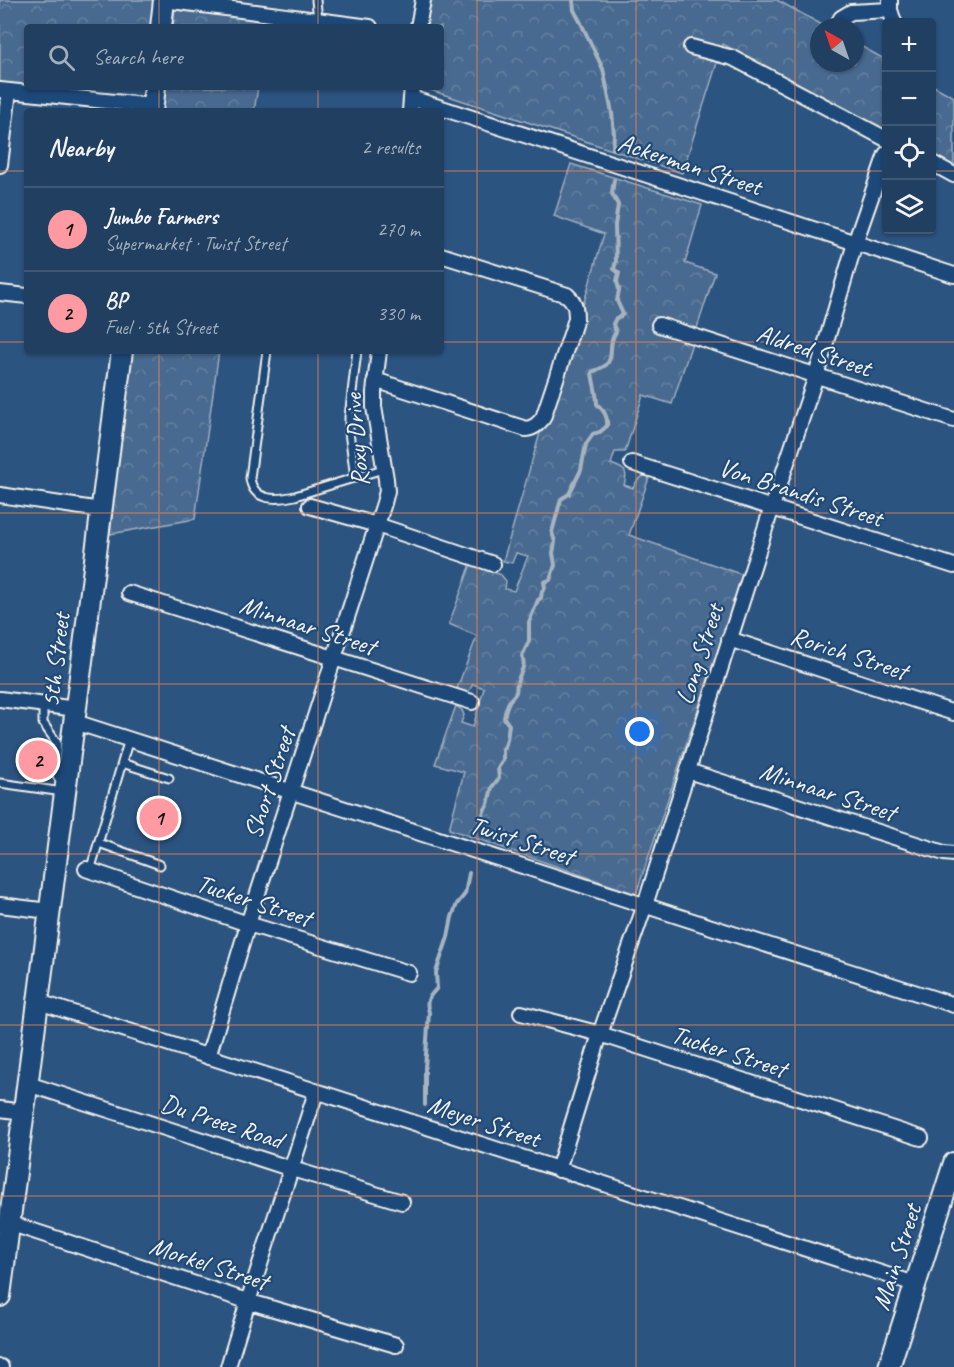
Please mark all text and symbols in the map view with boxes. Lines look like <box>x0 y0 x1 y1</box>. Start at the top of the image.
north arrow <box>810 18 864 72</box>
map controls <box>882 18 936 234</box>
button: + <box>882 18 936 72</box>
search box <box>24 24 444 90</box>
icon: search <box>45 41 78 74</box>
text: Search here <box>93 43 183 71</box>
button: − <box>882 72 936 126</box>
street label: Ackerman Street <box>614 126 768 204</box>
button: locate <box>882 126 936 180</box>
text: Nearby <box>48 131 113 164</box>
text: 2 results <box>361 135 420 160</box>
button: layers <box>882 180 936 234</box>
text: Jumbo Farmers <box>105 203 218 231</box>
text: 1 <box>63 217 72 242</box>
text: 270 m <box>377 217 420 242</box>
text: Supermarket · Twist Street <box>105 231 286 256</box>
text: BP <box>105 287 127 315</box>
text: 2 <box>63 301 72 326</box>
text: 330 m <box>377 301 420 326</box>
text: Fuel · 5th Street <box>105 315 217 340</box>
street label: Aldred Street <box>753 317 877 385</box>
street label: Roxy Drive <box>336 391 377 488</box>
street label: Von Brandis Street <box>715 450 889 535</box>
street label: Minnaar Street <box>236 588 383 664</box>
street label: Long Street <box>668 598 732 709</box>
street label: 5th Street <box>33 609 78 709</box>
street label: Rorich Street <box>786 619 915 689</box>
your location <box>625 717 654 746</box>
street label: Short Street <box>236 720 304 843</box>
pin: 2 <box>18 738 57 783</box>
street label: Minnaar Street <box>756 754 903 830</box>
pin: 1 <box>140 796 178 840</box>
street label: Twist Street <box>466 808 581 874</box>
street label: Tucker Street <box>192 866 319 936</box>
street label: Tucker Street <box>667 1017 794 1087</box>
street label: Du Preez Road <box>157 1086 290 1158</box>
street label: Meyer Street <box>423 1088 546 1156</box>
street label: Main Street <box>864 1198 930 1314</box>
street label: Morkel Street <box>145 1229 275 1299</box>

